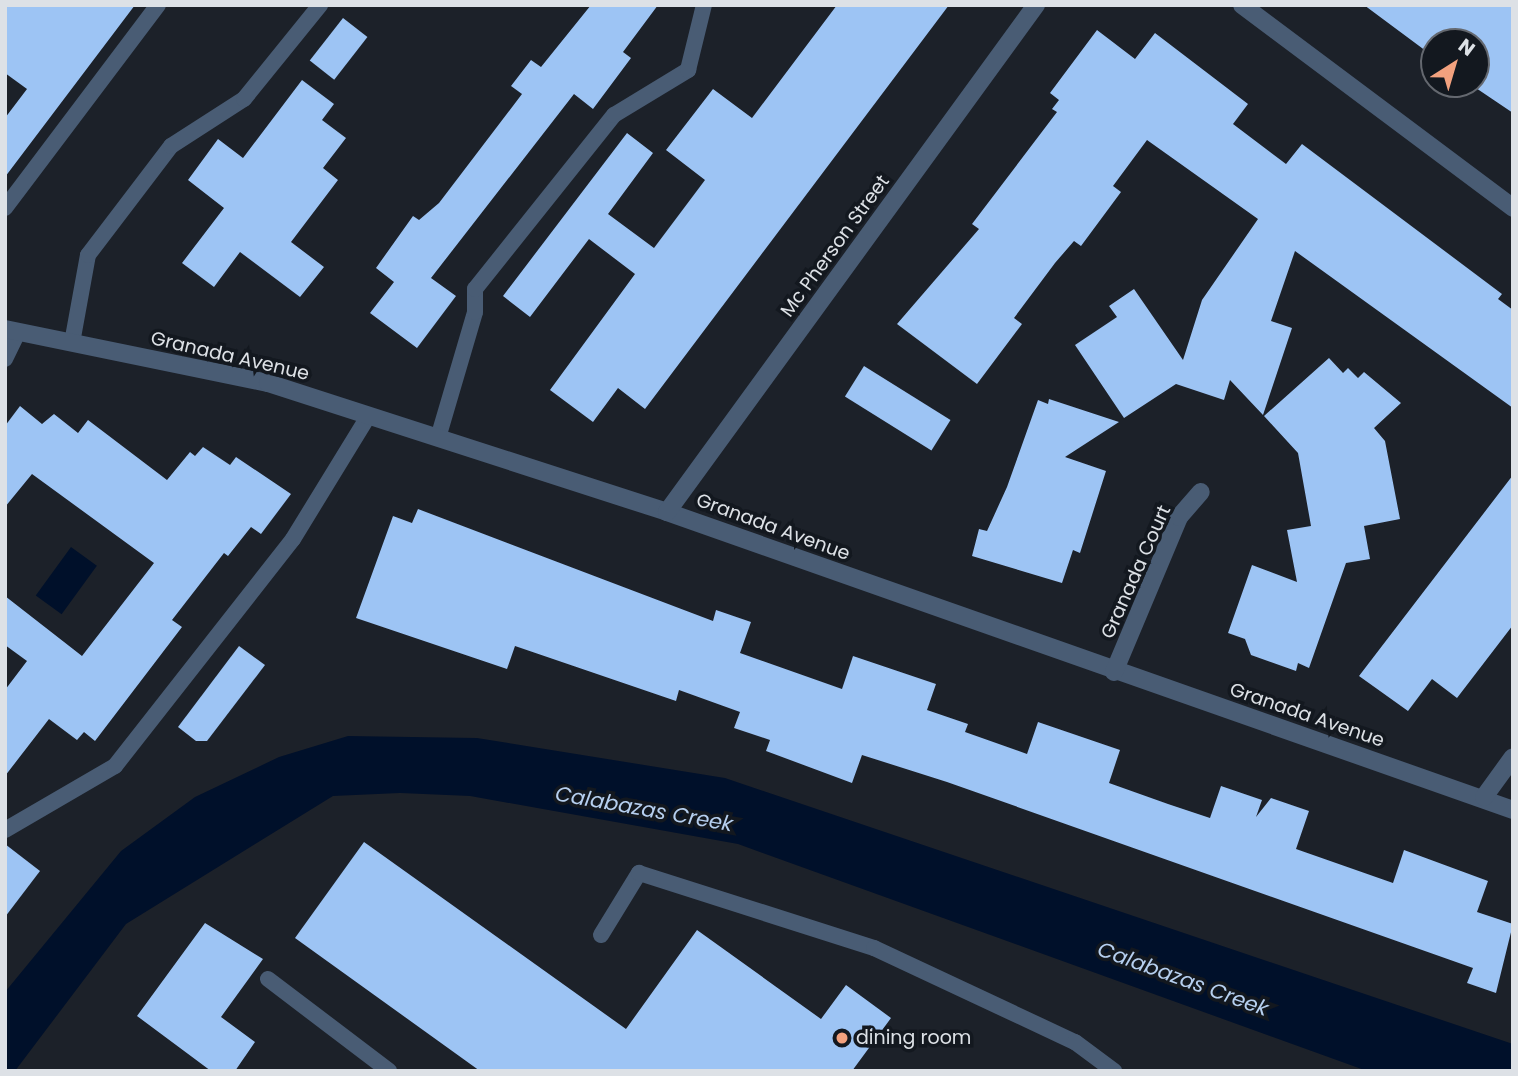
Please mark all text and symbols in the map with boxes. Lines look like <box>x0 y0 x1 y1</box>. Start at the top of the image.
north arrow <box>1420 28 1490 98</box>
text: N <box>1453 32 1481 63</box>
street label: Mc Pherson Street <box>776 171 894 321</box>
street label: Granada Avenue <box>149 327 311 385</box>
street label: Granada Avenue <box>693 489 853 565</box>
street label: Granada Court <box>1096 502 1176 642</box>
street label: Granada Avenue <box>1227 678 1387 752</box>
water label: Calabazas Creek <box>553 781 735 837</box>
water label: Calabazas Creek <box>1094 936 1272 1022</box>
place label: dining room <box>856 1027 971 1049</box>
marker: dining room <box>834 1030 850 1046</box>

